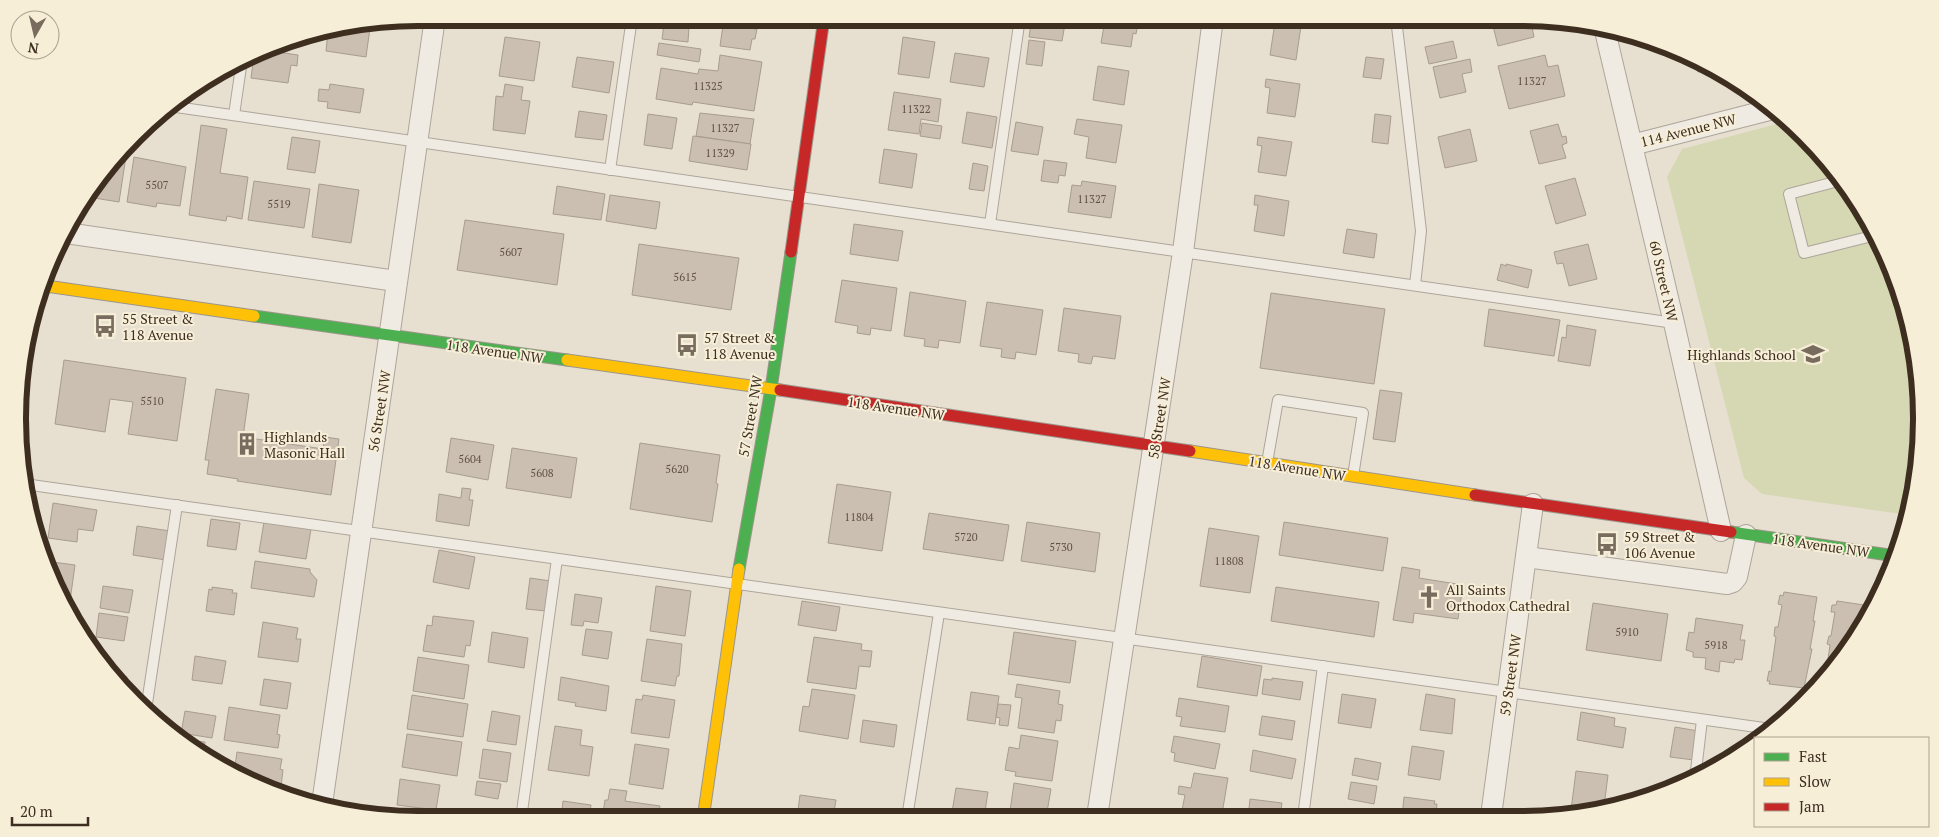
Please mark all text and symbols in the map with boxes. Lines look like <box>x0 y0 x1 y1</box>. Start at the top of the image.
north arrow <box>10 10 60 60</box>
text: N <box>26 38 40 59</box>
house number: 11327 <box>1517 74 1547 88</box>
house number: 11325 <box>693 79 723 93</box>
house number: 11322 <box>901 102 931 116</box>
street label: 114 Avenue NW <box>1638 109 1739 151</box>
house number: 11327 <box>710 121 740 135</box>
house number: 11329 <box>705 146 735 160</box>
house number: 5507 <box>145 178 169 192</box>
house number: 11327 <box>1077 192 1107 206</box>
house number: 5519 <box>267 197 291 211</box>
street label: 60 Street NW <box>1645 239 1683 324</box>
house number: 5607 <box>499 245 523 259</box>
house number: 5615 <box>673 270 697 284</box>
place label: 55 Street & 118 Avenue <box>122 309 193 344</box>
bus stop icon: 55 Street & 118 Avenue <box>92 313 118 339</box>
place label: 57 Street & 118 Avenue <box>704 328 775 363</box>
bus stop icon: 57 Street & 118 Avenue <box>674 332 700 358</box>
street label: 118 Avenue NW <box>445 335 546 367</box>
school or university icon: Highlands School <box>1800 341 1826 367</box>
place label: Highlands School <box>1687 345 1796 364</box>
street label: 56 Street NW <box>363 368 395 453</box>
street label: 57 Street NW <box>733 373 767 458</box>
street label: 58 Street NW <box>1143 375 1175 460</box>
street label: 118 Avenue NW <box>846 392 947 424</box>
house number: 5510 <box>140 394 164 408</box>
place label: Highlands Masonic Hall <box>264 427 345 462</box>
building icon: Highlands Masonic Hall <box>234 431 260 457</box>
street label: 118 Avenue NW <box>1247 451 1348 485</box>
house number: 5604 <box>458 452 482 466</box>
house number: 5620 <box>665 462 689 476</box>
house number: 5608 <box>530 466 554 480</box>
house number: 11804 <box>844 510 874 524</box>
place label: 59 Street & 106 Avenue <box>1624 527 1695 562</box>
street label: 118 Avenue NW <box>1771 529 1872 561</box>
house number: 5720 <box>954 530 978 544</box>
bus stop icon: 59 Street & 106 Avenue <box>1594 531 1620 557</box>
house number: 5730 <box>1049 540 1073 554</box>
house number: 11808 <box>1214 554 1244 568</box>
place label: All Saints Orthodox Cathedral <box>1446 580 1570 615</box>
church icon: All Saints Orthodox Cathedral <box>1416 584 1442 610</box>
house number: 5910 <box>1615 625 1639 639</box>
street label: 59 Street NW <box>1495 632 1525 717</box>
house number: 5918 <box>1704 638 1728 652</box>
legend <box>1754 737 1929 827</box>
text: Fast <box>1799 746 1827 766</box>
text: Slow <box>1799 771 1832 791</box>
scale bar <box>12 794 89 826</box>
text: Jam <box>1799 796 1825 816</box>
text: 20 m <box>20 801 53 821</box>

